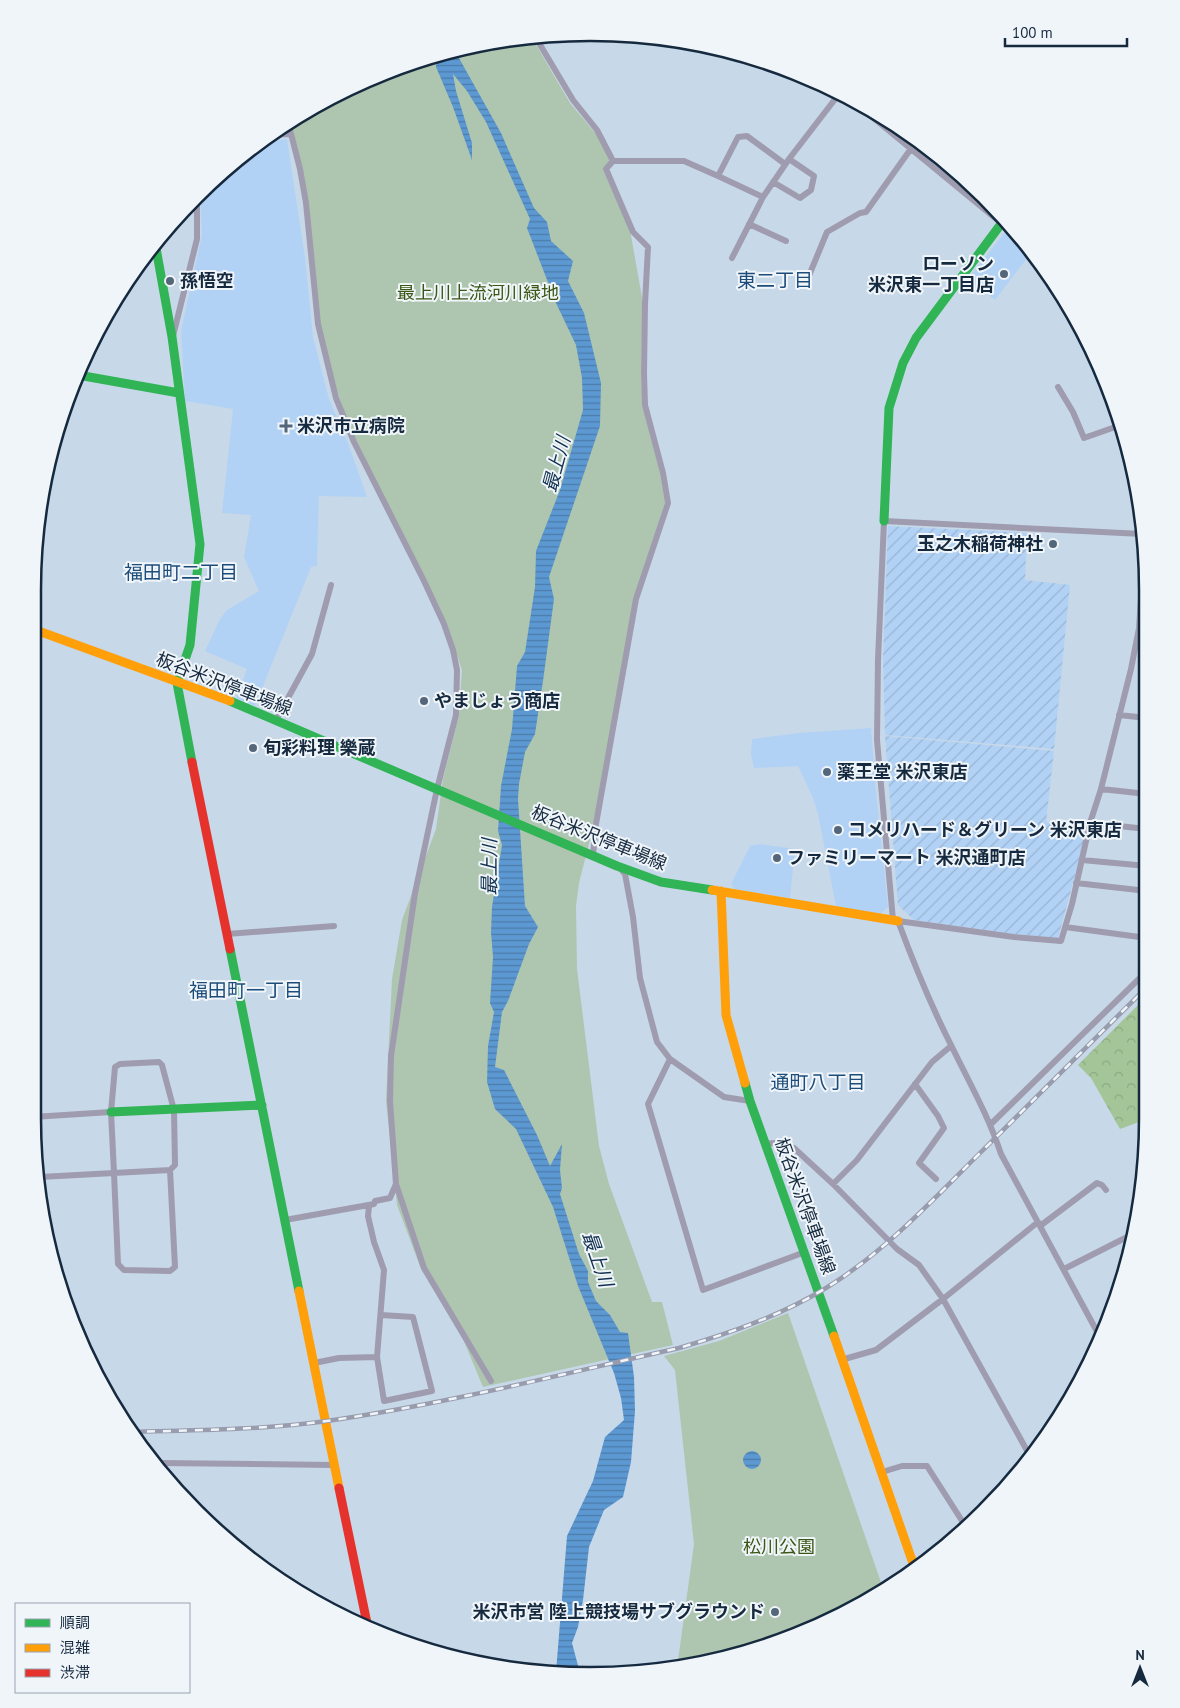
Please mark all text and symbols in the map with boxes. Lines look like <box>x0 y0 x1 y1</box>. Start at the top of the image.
scale bar <box>1005 15 1128 47</box>
text: 100 m <box>1012 23 1053 42</box>
place label: ローソン 米沢東一丁目店 <box>868 252 994 296</box>
district label: 東二丁目 <box>737 268 813 292</box>
marker: ローソン 米沢東一丁目店 <box>998 268 1010 280</box>
place label: 孫悟空 <box>180 269 234 292</box>
marker: 孫悟空 <box>164 275 176 287</box>
park label: 最上川上流河川緑地 <box>397 281 559 304</box>
place label: 米沢市立病院 <box>297 414 405 437</box>
marker: 米沢市立病院 <box>279 419 293 433</box>
water label: 最上川 <box>537 431 575 495</box>
place label: 玉之木稲荷神社 <box>917 532 1043 555</box>
marker: 玉之木稲荷神社 <box>1047 538 1059 550</box>
district label: 福田町二丁目 <box>124 560 238 584</box>
street label: 板谷米沢停車場線 <box>153 647 296 720</box>
place label: やまじょう商店 <box>434 689 560 712</box>
marker: やまじょう商店 <box>418 695 430 707</box>
place label: 旬彩料理 樂蔵 <box>263 736 376 759</box>
marker: 旬彩料理 樂蔵 <box>247 742 259 754</box>
place label: 薬王堂 米沢東店 <box>837 760 968 783</box>
marker: 薬王堂 米沢東店 <box>821 766 833 778</box>
street label: 板谷米沢停車場線 <box>528 800 670 875</box>
place label: コメリハード＆グリーン 米沢東店 <box>848 818 1122 841</box>
marker: コメリハード＆グリーン 米沢東店 <box>832 824 844 836</box>
water label: 最上川 <box>477 837 501 896</box>
place label: ファミリーマート 米沢通町店 <box>787 846 1026 869</box>
marker: ファミリーマート 米沢通町店 <box>771 852 783 864</box>
district label: 福田町一丁目 <box>189 978 303 1002</box>
district label: 通町八丁目 <box>770 1070 866 1094</box>
street label: 板谷米沢停車場線 <box>770 1134 841 1277</box>
water label: 最上川 <box>577 1228 619 1292</box>
park label: 松川公園 <box>743 1535 815 1558</box>
place label: 米沢市営 陸上競技場サブグラウンド <box>472 1600 765 1623</box>
legend <box>15 1603 190 1693</box>
marker: 米沢市営 陸上競技場サブグラウンド <box>769 1606 781 1618</box>
text: 順調 <box>60 1613 90 1632</box>
text: 混雑 <box>60 1638 90 1657</box>
north arrow <box>1115 1643 1165 1693</box>
text: N <box>1135 1646 1145 1664</box>
text: 渋滞 <box>60 1663 90 1682</box>

